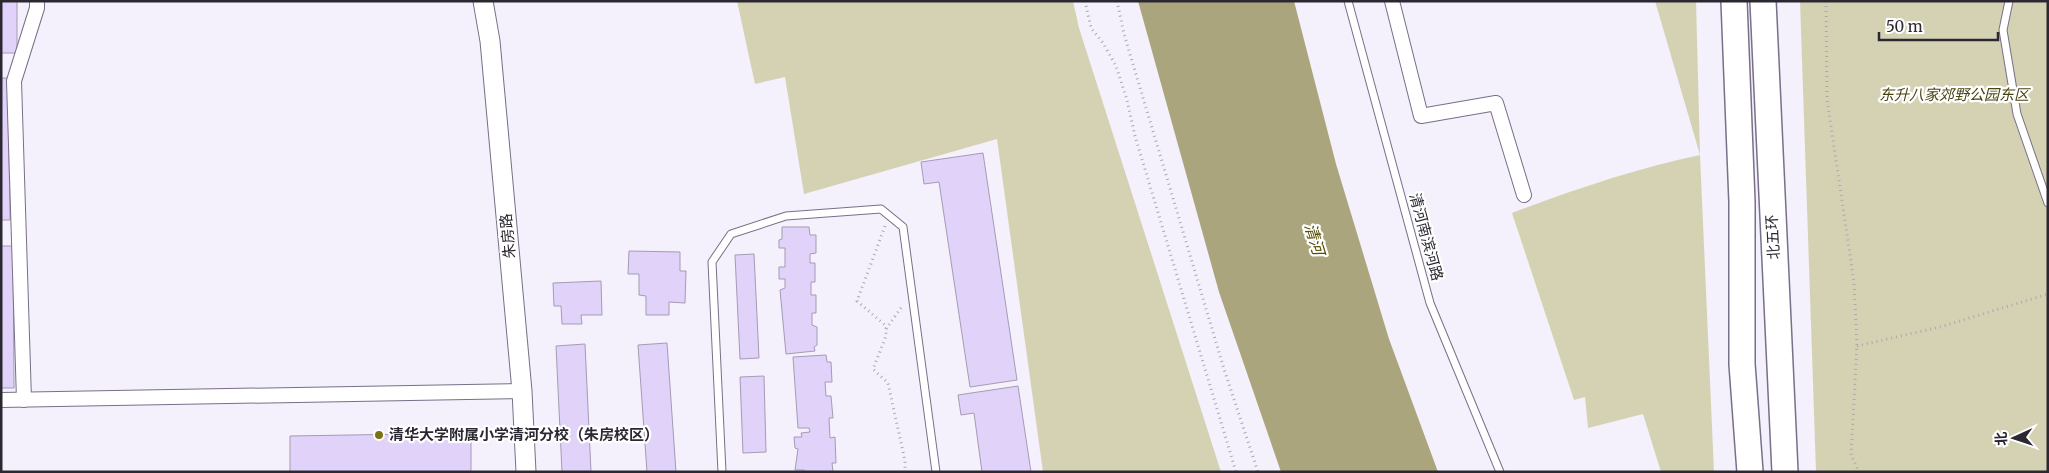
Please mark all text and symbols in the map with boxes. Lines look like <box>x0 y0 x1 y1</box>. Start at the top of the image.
scale bar <box>1879 10 1998 42</box>
text: 50 m <box>1886 17 1923 36</box>
park label: 东升八家郊野公园东区 <box>1879 85 2031 104</box>
street label: 清河南滨河路 <box>1406 191 1447 283</box>
street label: 朱房路 <box>496 213 519 259</box>
street label: 北五环 <box>1762 214 1783 260</box>
water label: 清河 <box>1301 221 1330 260</box>
north arrow <box>1989 413 2039 463</box>
place label: 清华大学附属小学清河分校（朱房校区） <box>389 425 659 444</box>
marker: 清华大学附属小学清河分校（朱房校区） <box>373 429 385 441</box>
text: 北 <box>1992 431 2010 446</box>

